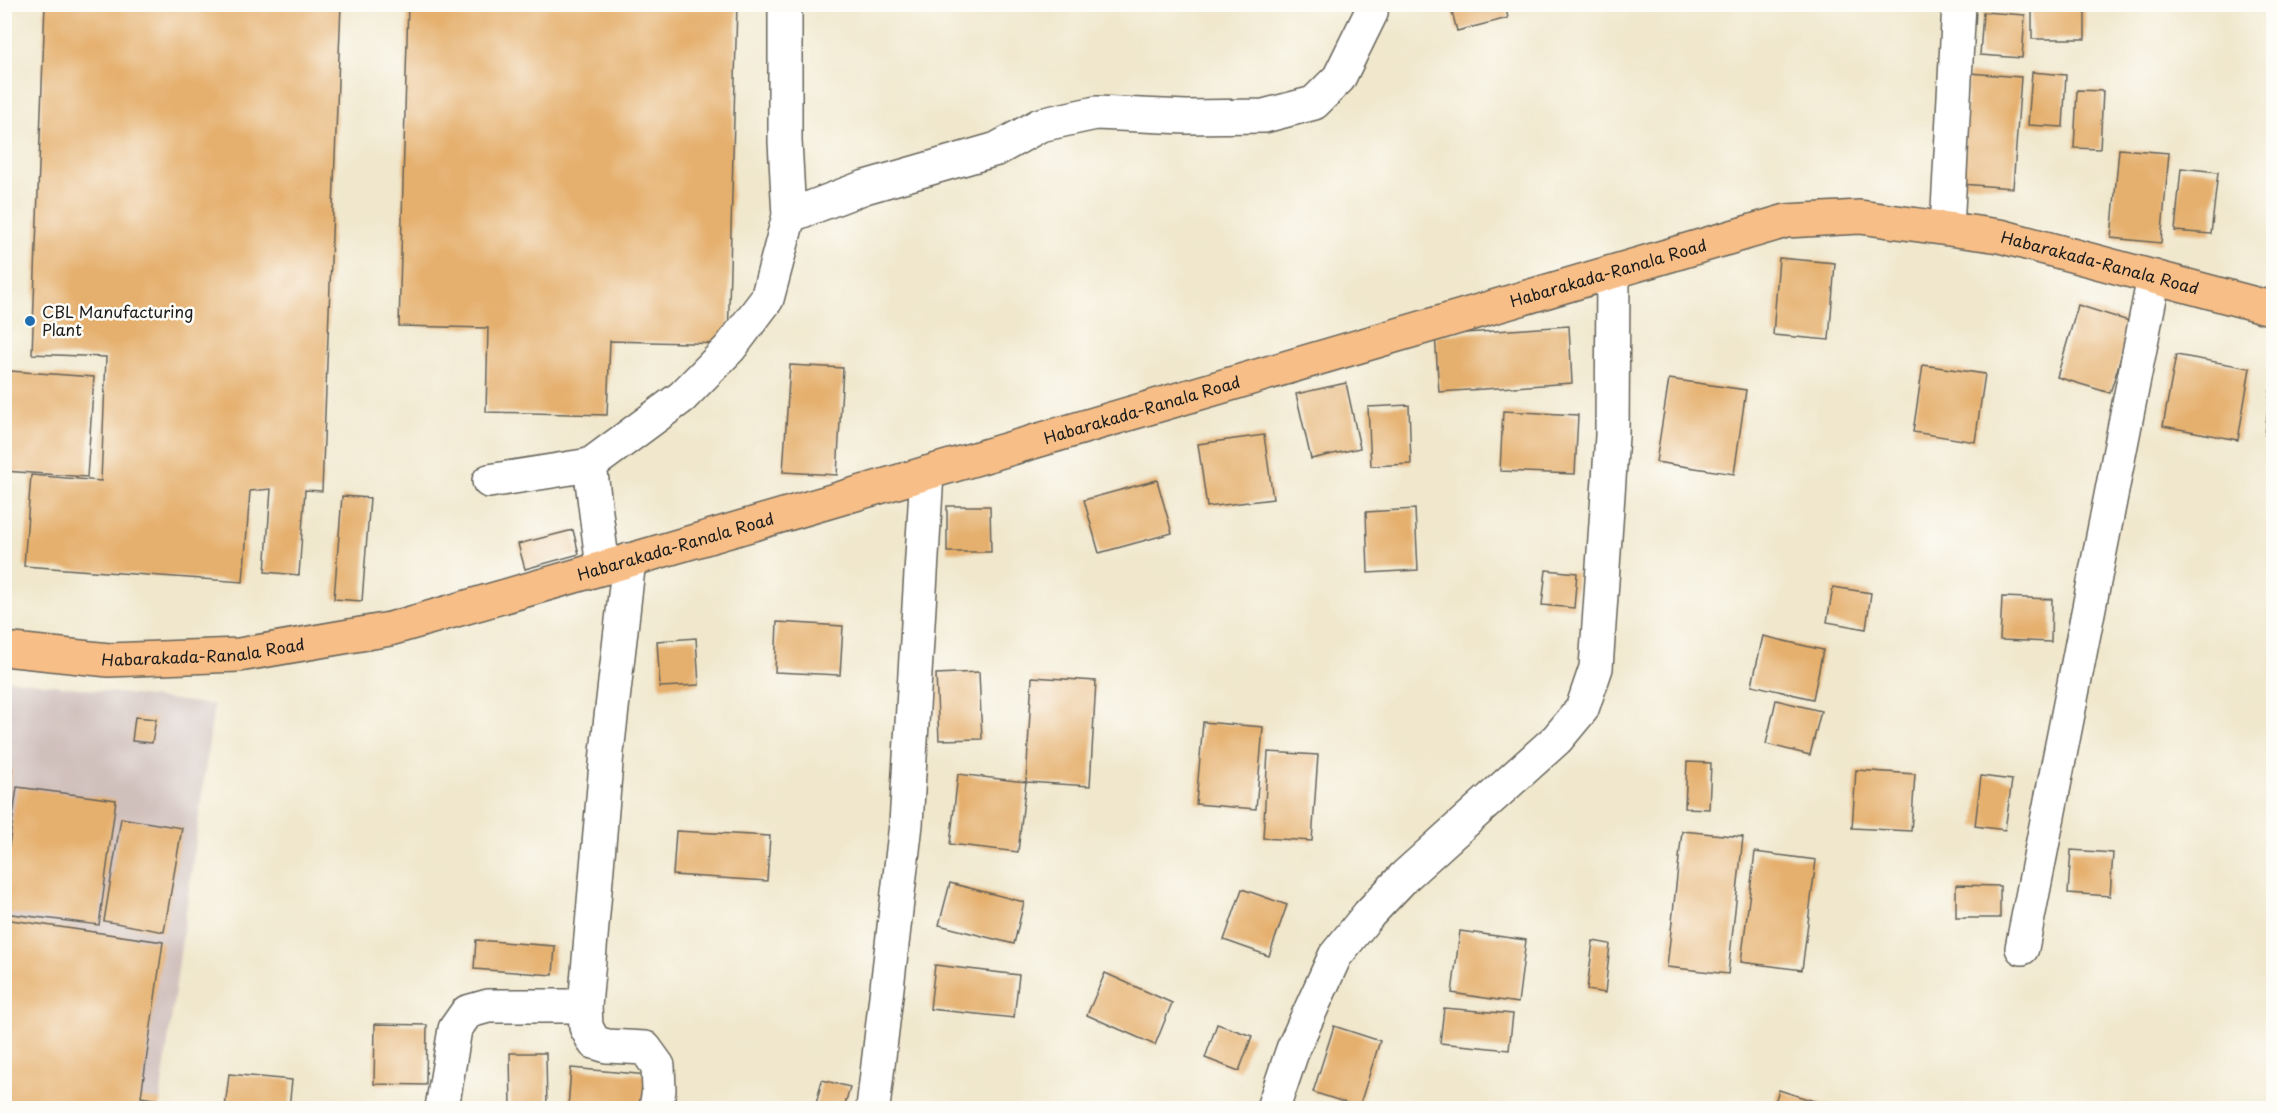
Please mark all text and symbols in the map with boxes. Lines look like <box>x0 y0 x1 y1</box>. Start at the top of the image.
street label: Habarakada-Ranala Road <box>1998 224 2202 299</box>
street label: Habarakada-Ranala Road <box>1507 232 1709 312</box>
place label: CBL Manufacturing Plant <box>42 299 193 341</box>
marker: CBL Manufacturing Plant <box>23 314 37 328</box>
street label: Habarakada-Ranala Road <box>1040 369 1243 449</box>
street label: Habarakada-Ranala Road <box>574 506 776 586</box>
street label: Habarakada-Ranala Road <box>100 631 306 671</box>

